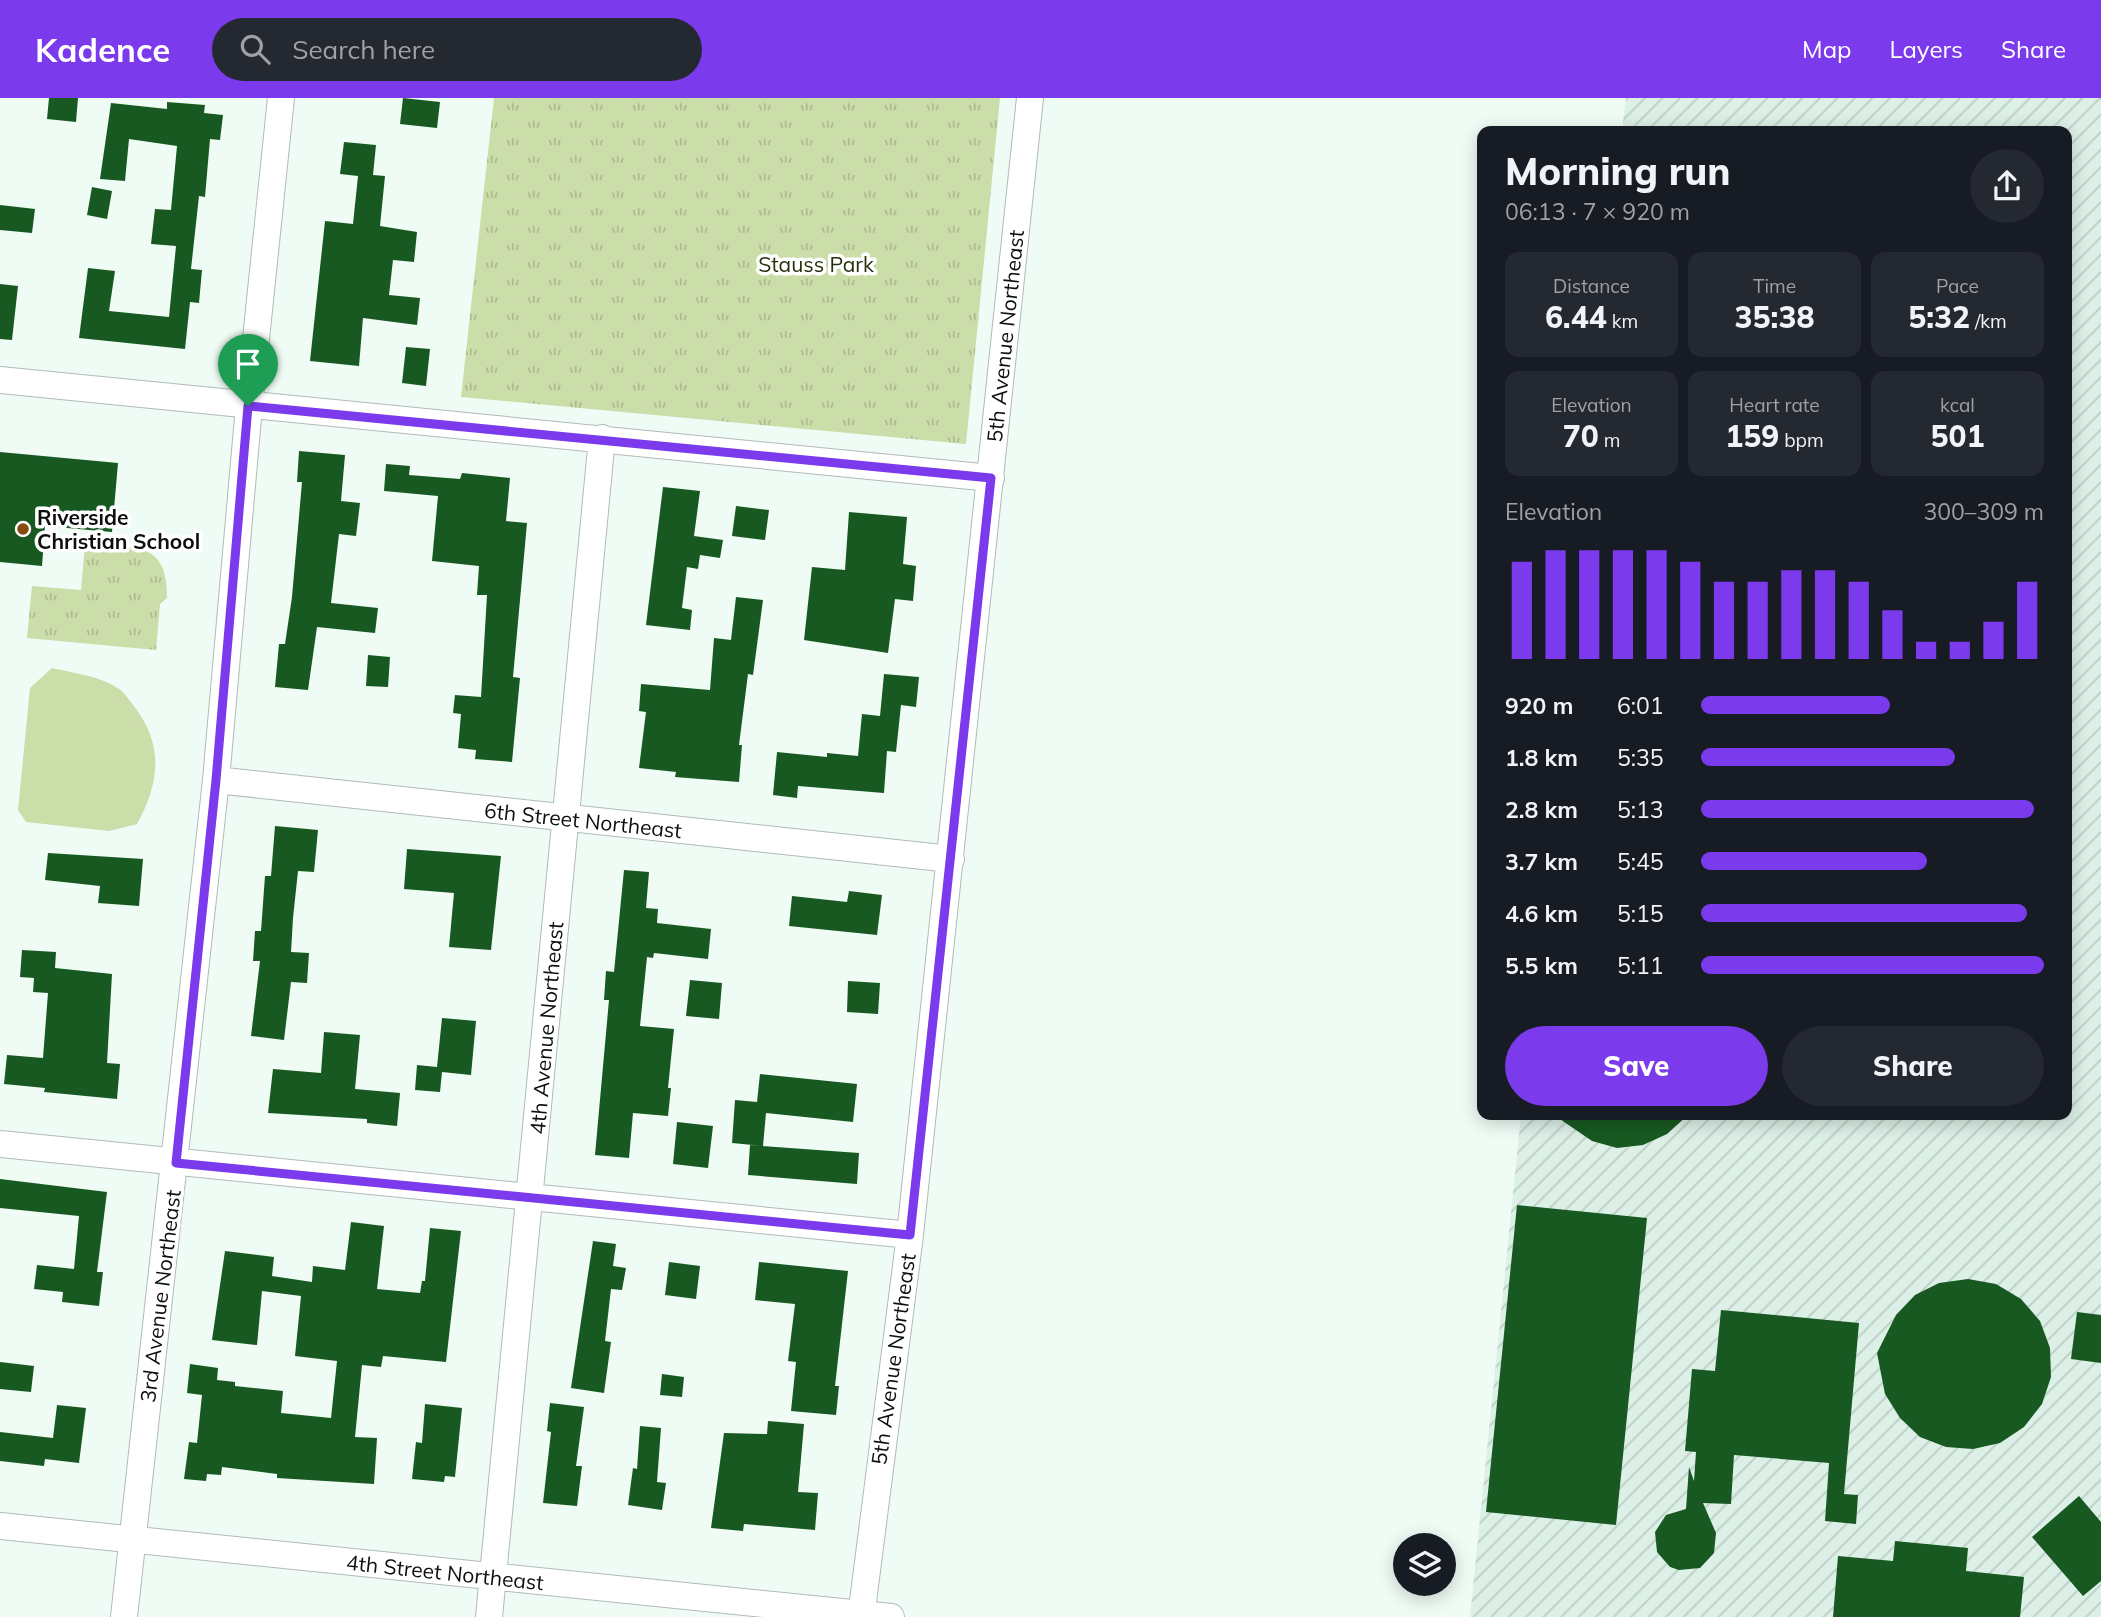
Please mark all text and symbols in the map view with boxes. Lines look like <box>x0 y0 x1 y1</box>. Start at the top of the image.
search box <box>212 18 702 81</box>
text: Kadence <box>35 29 170 70</box>
icon: search <box>236 30 274 68</box>
text: Search here <box>292 33 435 66</box>
text: Map <box>1802 34 1851 64</box>
text: Layers <box>1889 34 1963 64</box>
text: Share <box>2001 34 2066 64</box>
text: Morning run <box>1505 147 1731 195</box>
button: share <box>1970 149 2044 223</box>
text: 06:13 · 7 × 920 m <box>1505 197 1690 226</box>
street label: 5th Avenue Northeast <box>981 228 1029 444</box>
park label: Stauss Park <box>758 251 874 277</box>
text: Distance <box>1553 274 1630 298</box>
text: Time <box>1753 274 1796 298</box>
text: Pace <box>1936 274 1979 298</box>
text: 6.44 <box>1545 298 1607 336</box>
text: 35:38 <box>1735 298 1814 336</box>
text: 5:32 <box>1908 298 1970 336</box>
text: km <box>1607 309 1638 333</box>
text: /km <box>1970 309 2007 333</box>
pin <box>218 334 278 406</box>
icon: arrive <box>229 345 267 383</box>
text: Elevation <box>1551 393 1632 417</box>
text: Heart rate <box>1729 393 1820 417</box>
text: kcal <box>1940 393 1975 417</box>
text: 70 <box>1563 417 1599 455</box>
text: 159 <box>1725 417 1779 455</box>
text: 501 <box>1931 417 1985 455</box>
text: m <box>1599 428 1620 452</box>
text: bpm <box>1779 428 1824 452</box>
text: Elevation <box>1505 497 1602 526</box>
text: 300–309 m <box>1923 497 2044 526</box>
place label: Riverside Christian School <box>37 504 200 554</box>
marker: Riverside Christian School <box>15 521 31 537</box>
text: 920 m <box>1505 691 1573 720</box>
text: 6:01 <box>1617 691 1664 720</box>
text: 1.8 km <box>1505 743 1578 772</box>
text: 5:35 <box>1617 743 1664 772</box>
text: 2.8 km <box>1505 795 1578 824</box>
text: 5:13 <box>1617 795 1664 824</box>
street label: 6th Street Northeast <box>483 797 683 843</box>
text: 3.7 km <box>1505 847 1578 876</box>
text: 5:45 <box>1617 847 1664 876</box>
text: 4.6 km <box>1505 899 1578 928</box>
text: 5:15 <box>1617 899 1664 928</box>
street label: 4th Avenue Northeast <box>524 920 568 1136</box>
text: 5.5 km <box>1505 951 1578 980</box>
text: 5:11 <box>1617 951 1664 980</box>
button: Save <box>1505 1026 1768 1106</box>
button: Share <box>1782 1026 2044 1106</box>
street label: 3rd Avenue Northeast <box>134 1188 186 1404</box>
street label: 5th Avenue Northeast <box>865 1251 921 1467</box>
map controls <box>1393 1533 1456 1596</box>
button: layers <box>1393 1533 1456 1596</box>
street label: 4th Street Northeast <box>345 1549 545 1595</box>

